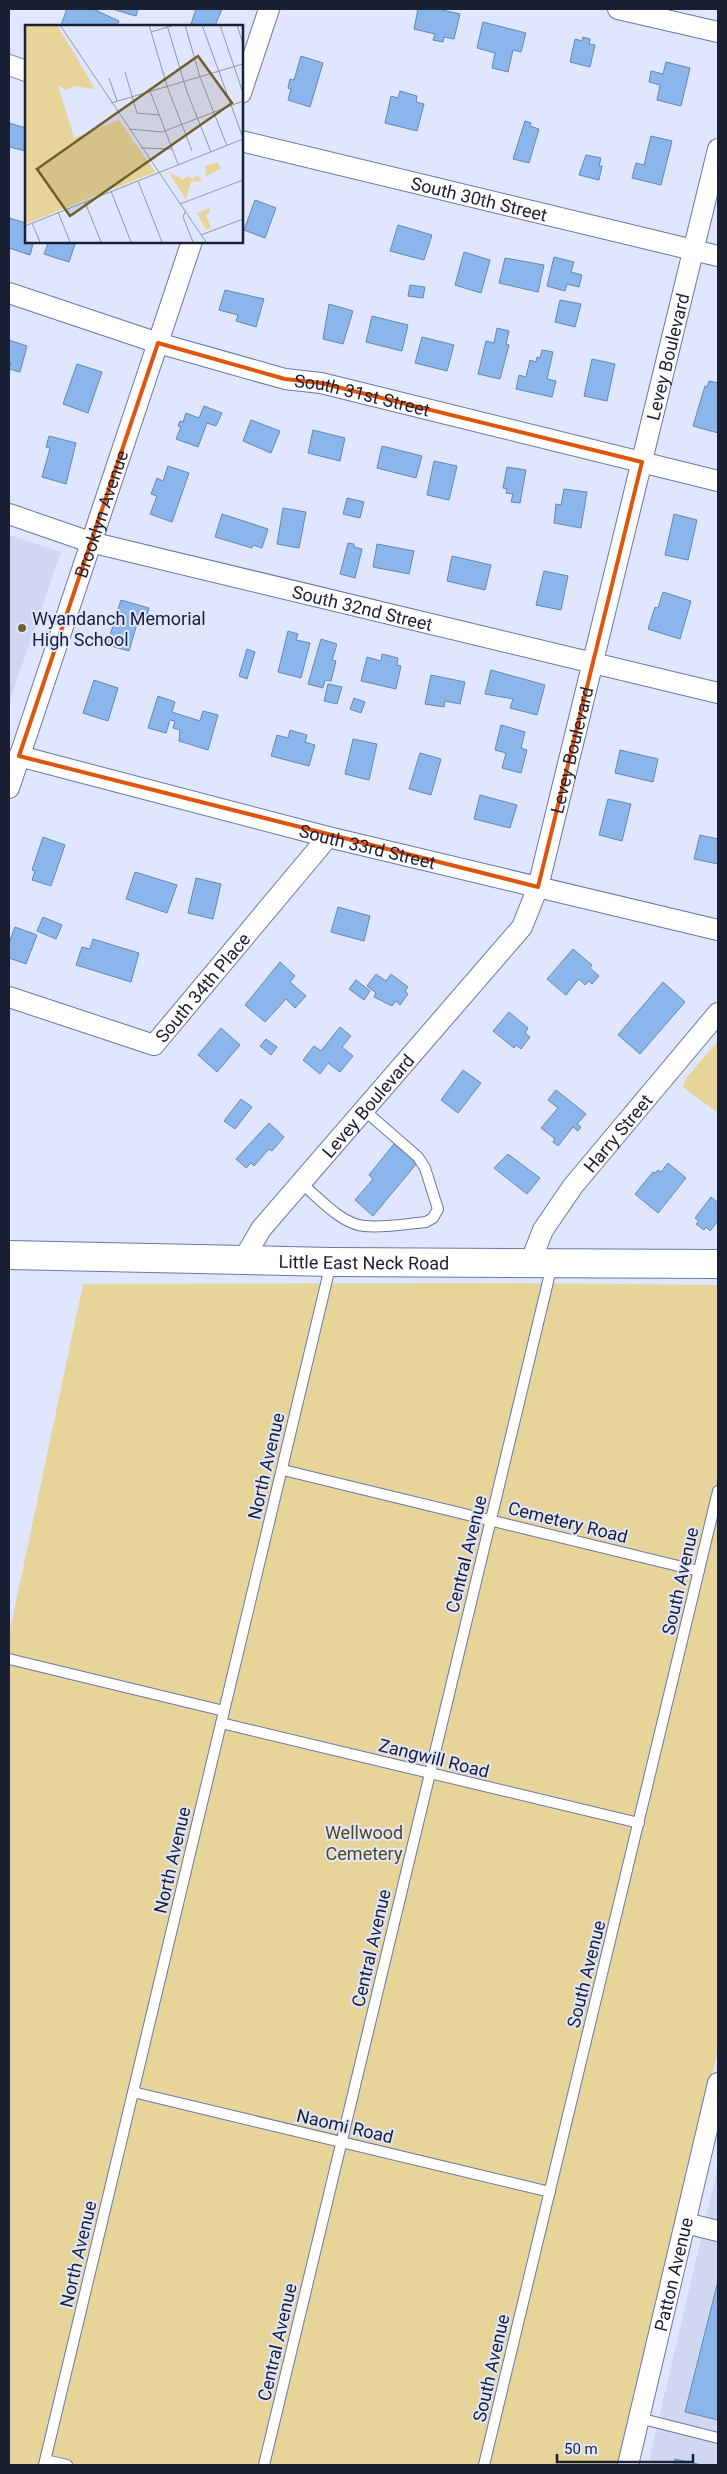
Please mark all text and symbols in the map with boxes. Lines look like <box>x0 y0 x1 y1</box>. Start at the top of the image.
inset map <box>25 25 242 242</box>
street label: South 30th Street <box>409 172 549 225</box>
street label: Levey Boulevard <box>642 291 693 422</box>
street label: South 31st Street <box>293 370 432 420</box>
street label: Brooklyn Avenue <box>70 448 132 580</box>
street label: South 32nd Street <box>290 581 435 635</box>
place label: Wyandanch Memorial High School <box>32 608 206 650</box>
marker: Wyandanch Memorial High School <box>16 622 28 634</box>
street label: Levey Boulevard <box>546 684 597 816</box>
street label: South 33rd Street <box>297 819 438 873</box>
street label: South 34th Place <box>151 928 254 1046</box>
street label: Levey Boulevard <box>317 1050 418 1162</box>
street label: Harry Street <box>579 1089 656 1176</box>
street label: Little East Neck Road <box>278 1250 449 1273</box>
street label: North Avenue <box>244 1411 288 1521</box>
street label: Central Avenue <box>441 1493 491 1615</box>
street label: Cemetery Road <box>506 1497 630 1547</box>
street label: South Avenue <box>657 1525 703 1637</box>
street label: Zangwill Road <box>377 1734 491 1782</box>
street label: North Avenue <box>150 1805 194 1915</box>
park label: Wellwood Cemetery <box>325 1822 403 1864</box>
street label: Central Avenue <box>347 1887 395 2009</box>
street label: South Avenue <box>563 1918 609 2030</box>
street label: Naomi Road <box>294 2105 396 2147</box>
street label: North Avenue <box>56 2199 100 2309</box>
street label: Patton Avenue <box>649 2215 696 2333</box>
street label: Central Avenue <box>253 2281 301 2403</box>
street label: South Avenue <box>468 2312 514 2424</box>
scale bar <box>557 2432 693 2464</box>
text: 50 m <box>564 2440 598 2458</box>

